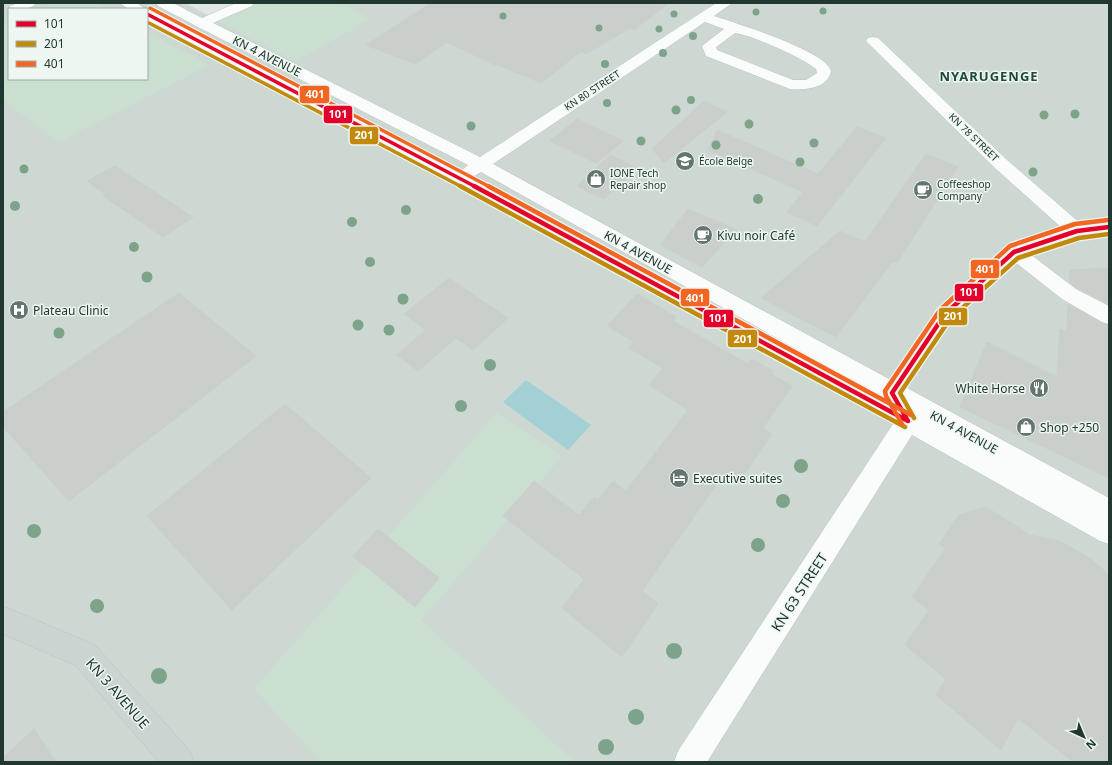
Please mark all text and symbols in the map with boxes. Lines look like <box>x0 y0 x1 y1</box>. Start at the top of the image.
legend <box>8 8 148 80</box>
text: 101 <box>44 15 65 32</box>
street label: KN 4 AVENUE <box>230 31 304 81</box>
text: 201 <box>44 35 65 52</box>
text: 401 <box>44 55 65 72</box>
street label: KN 80 STREET <box>561 66 623 113</box>
district label: NYARUGENGE <box>939 67 1039 85</box>
line badge: 401 <box>299 85 330 104</box>
text: 401 <box>306 86 324 101</box>
line badge: 101 <box>323 105 353 124</box>
text: 101 <box>329 106 347 121</box>
street label: KN 78 STREET <box>946 110 1002 165</box>
line badge: 201 <box>349 126 379 145</box>
text: 201 <box>355 127 373 142</box>
school or university icon: École Belge <box>674 150 696 172</box>
place label: École Belge <box>699 154 753 168</box>
place label: IONE Tech Repair shop <box>610 166 666 192</box>
shop icon: IONE Tech Repair shop <box>585 168 607 190</box>
place label: Coffeeshop Company <box>937 177 991 203</box>
cafe icon: Coffeeshop Company <box>912 179 934 201</box>
cafe icon: Kivu noir Café <box>692 224 714 246</box>
street label: KN 4 AVENUE <box>601 226 675 278</box>
place label: Kivu noir Café <box>717 227 795 244</box>
line badge: 401 <box>970 259 1000 279</box>
text: 401 <box>976 261 994 276</box>
line badge: 101 <box>954 283 984 302</box>
text: 101 <box>960 284 978 299</box>
line badge: 401 <box>680 288 710 307</box>
text: 401 <box>686 290 704 305</box>
hospital icon: Plateau Clinic <box>8 299 30 321</box>
place label: Plateau Clinic <box>33 302 109 319</box>
line badge: 201 <box>938 307 968 326</box>
text: 201 <box>944 308 962 323</box>
line badge: 101 <box>703 309 734 328</box>
text: 101 <box>709 310 727 325</box>
line badge: 201 <box>727 329 758 348</box>
text: 201 <box>734 331 752 346</box>
restaurant icon: White Horse <box>1028 377 1050 399</box>
place label: White Horse <box>955 380 1025 397</box>
street label: KN 4 AVENUE <box>927 406 1001 458</box>
shop icon: Shop +250 <box>1015 416 1037 438</box>
place label: Shop +250 <box>1040 419 1099 436</box>
hotel icon: Executive suites <box>668 467 690 489</box>
place label: Executive suites <box>693 470 782 487</box>
street label: KN 63 STREET <box>766 549 832 635</box>
street label: KN 3 AVENUE <box>82 654 154 732</box>
north arrow <box>1064 717 1104 757</box>
text: N <box>1083 736 1100 753</box>

